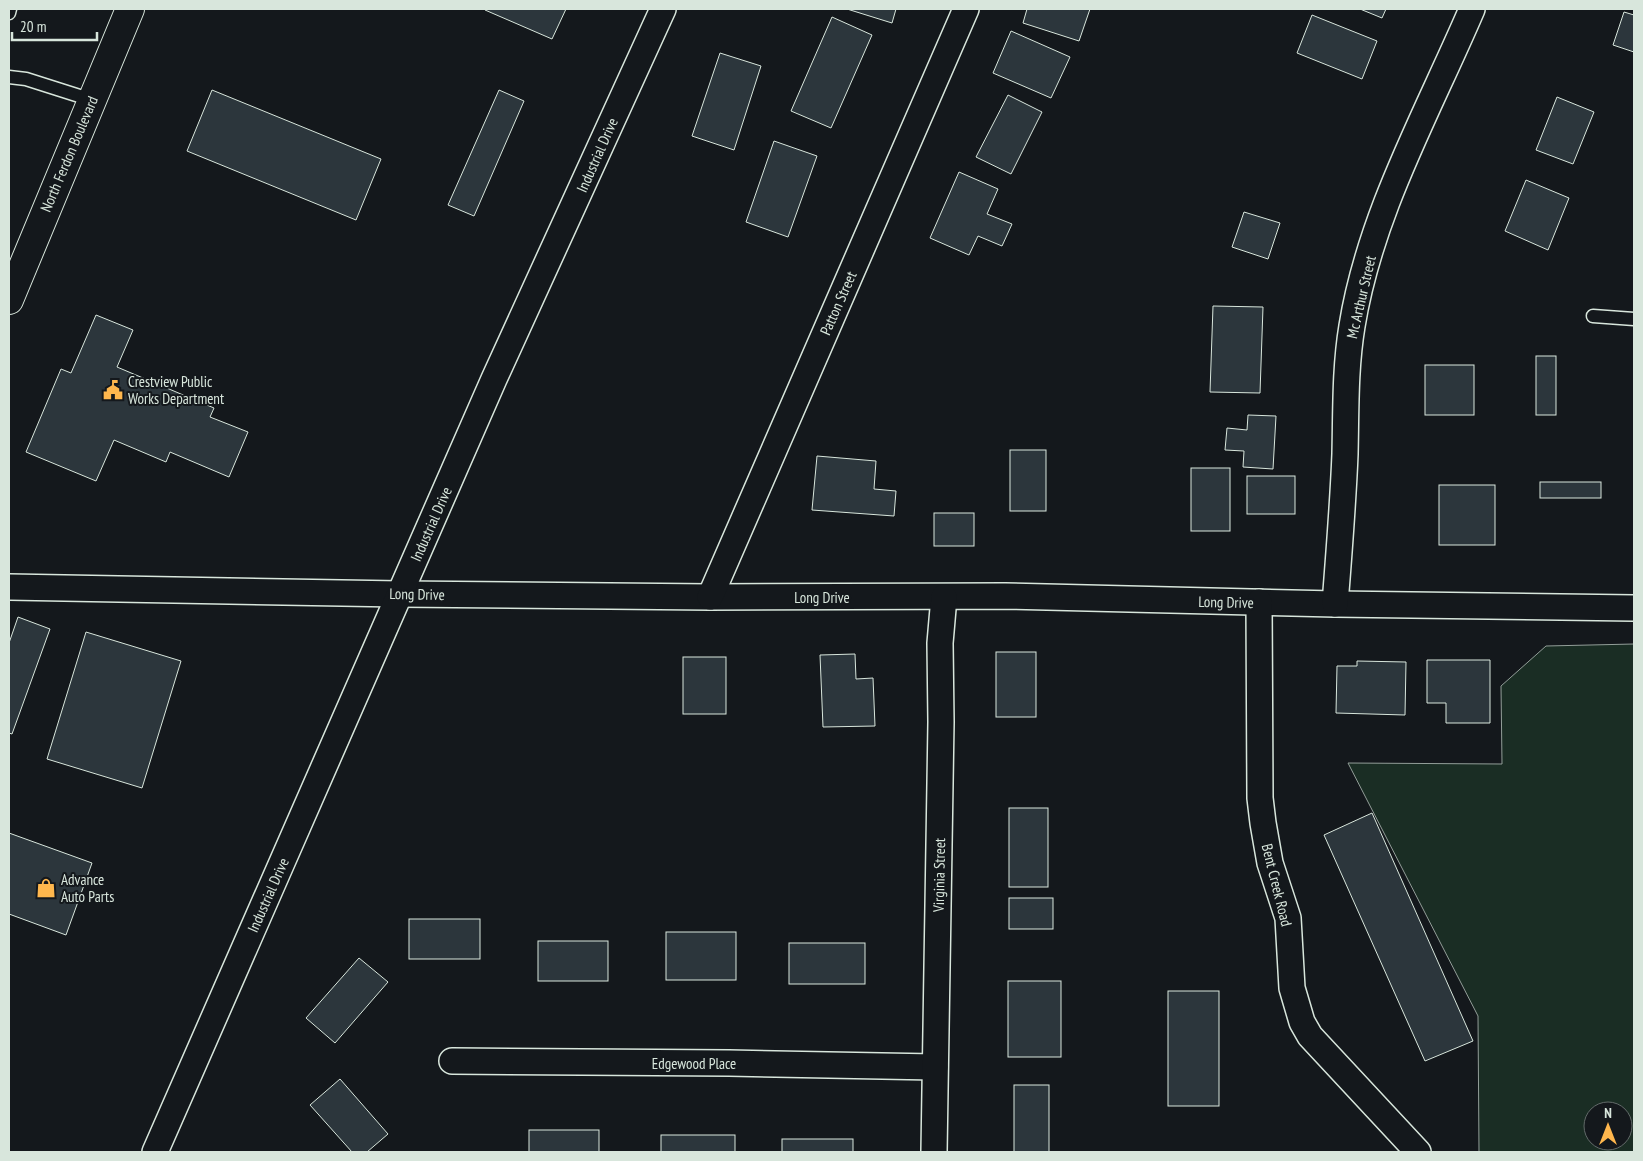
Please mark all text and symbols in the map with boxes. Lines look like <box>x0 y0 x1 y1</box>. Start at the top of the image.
scale bar <box>12 10 98 42</box>
text: 20 m <box>20 17 46 36</box>
street label: North Ferdon Boulevard <box>36 93 102 215</box>
street label: Industrial Drive <box>572 115 622 195</box>
street label: Mc Arthur Street <box>1342 254 1380 340</box>
street label: Patton Street <box>816 268 860 338</box>
place label: Crestview Public Works Department <box>128 372 224 408</box>
public building icon: Crestview Public Works Department <box>102 379 124 401</box>
street label: Industrial Drive <box>406 484 456 564</box>
street label: Long Drive <box>389 584 445 604</box>
street label: Long Drive <box>794 588 850 607</box>
street label: Long Drive <box>1198 592 1254 612</box>
street label: Virginia Street <box>929 838 949 913</box>
street label: Bent Creek Road <box>1258 842 1296 928</box>
street label: Industrial Drive <box>243 855 293 935</box>
place label: Advance Auto Parts <box>61 870 114 906</box>
shop icon: Advance Auto Parts <box>35 877 57 899</box>
street label: Edgewood Place <box>652 1054 736 1073</box>
north arrow <box>1583 1101 1633 1151</box>
text: N <box>1604 1104 1612 1122</box>

